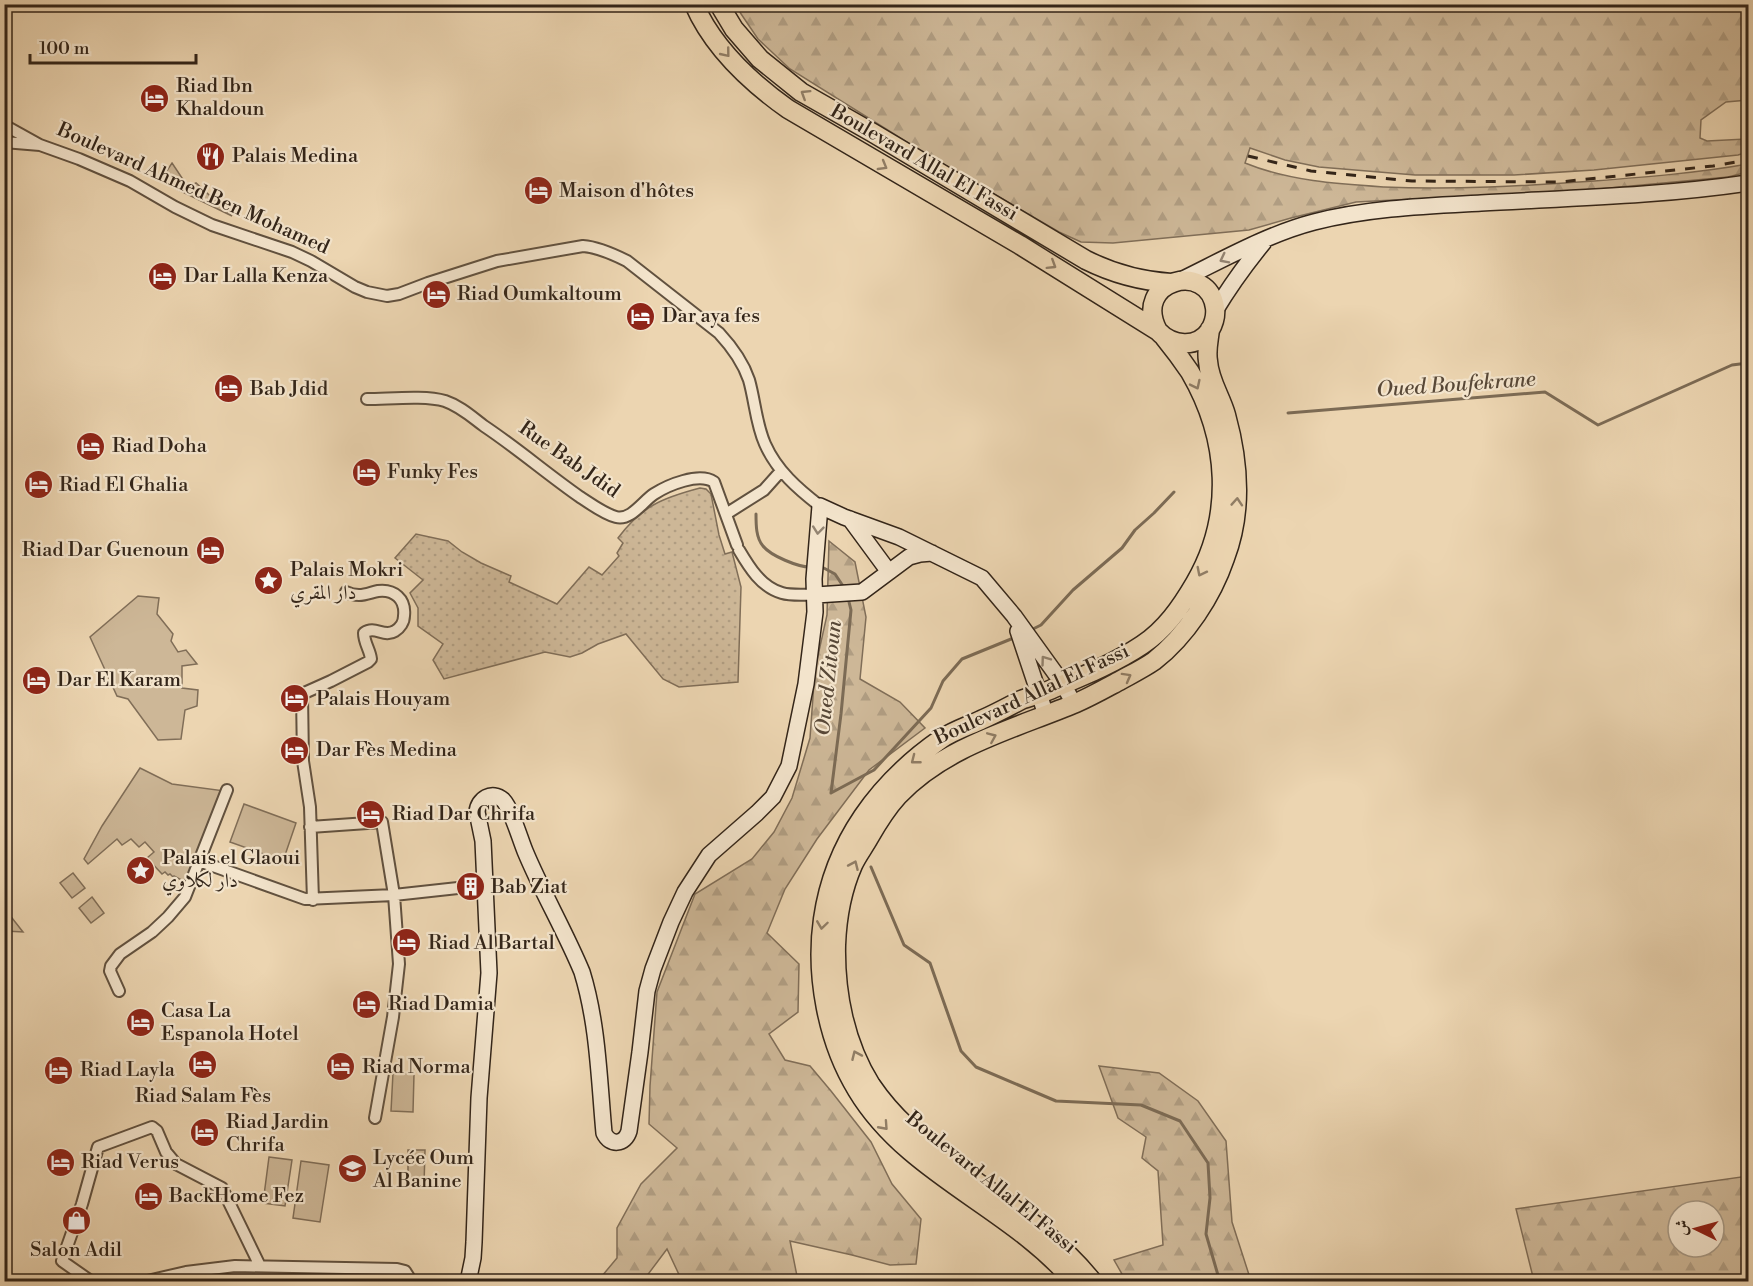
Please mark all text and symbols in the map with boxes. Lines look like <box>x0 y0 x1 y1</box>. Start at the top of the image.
scale bar <box>30 27 196 65</box>
text: 100 m <box>39 37 90 60</box>
one-way arrow <box>718 47 729 58</box>
place label: Riad Ibn Khaldoun <box>176 74 265 122</box>
hotel icon: Riad Ibn Khaldoun <box>139 82 171 114</box>
one-way arrow <box>801 90 812 101</box>
street label: Boulevard Allal El Fassi <box>825 99 1023 227</box>
street label: Boulevard Ahmed Ben Mohamed <box>52 117 334 261</box>
restaurant icon: Palais Medina <box>195 140 227 172</box>
place label: Palais Medina <box>232 144 359 169</box>
one-way arrow <box>877 159 887 170</box>
hotel icon: Maison d'hôtes <box>522 175 554 207</box>
place label: Maison d'hôtes <box>559 179 694 204</box>
one-way arrow <box>1219 252 1230 263</box>
one-way arrow <box>1045 257 1056 268</box>
hotel icon: Dar Lalla Kenza <box>147 260 179 292</box>
place label: Dar Lalla Kenza <box>184 264 329 289</box>
hotel icon: Riad Oumkaltoum <box>420 278 452 310</box>
place label: Riad Oumkaltoum <box>457 282 622 307</box>
hotel icon: Dar aya fes <box>625 300 657 332</box>
place label: Dar aya fes <box>662 304 760 329</box>
water label: Oued Boufekrane <box>1375 366 1537 404</box>
hotel icon: Bab Jdid <box>213 373 245 405</box>
place label: Bab Jdid <box>249 377 329 402</box>
one-way arrow <box>1189 379 1201 390</box>
street label: Rue Bab Jdid <box>514 416 625 504</box>
hotel icon: Riad Doha <box>75 430 107 462</box>
place label: Riad Doha <box>112 434 208 459</box>
hotel icon: Funky Fes <box>350 456 382 488</box>
place label: Funky Fes <box>387 460 478 485</box>
hotel icon: Riad El Ghalia <box>22 469 54 501</box>
place label: Riad El Ghalia <box>59 473 189 498</box>
one-way arrow <box>1230 497 1243 506</box>
one-way arrow <box>812 525 825 534</box>
hotel icon: Riad Dar Guenoun <box>194 534 226 566</box>
place label: Riad Dar Guenoun <box>22 538 189 563</box>
place label: Palais Mokri دار المقري <box>290 558 404 608</box>
place icon: Palais Mokri دار المقري <box>253 565 285 597</box>
one-way arrow <box>1196 566 1208 577</box>
water label: Oued Zitoun <box>810 619 848 737</box>
street label: Boulevard Allal El Fassi <box>930 639 1134 752</box>
one-way arrow <box>1041 655 1052 666</box>
hotel icon: Dar El Karam <box>20 664 52 696</box>
place label: Dar El Karam <box>57 668 181 693</box>
one-way arrow <box>1120 673 1131 684</box>
hotel icon: Palais Houyam <box>279 683 311 715</box>
place label: Palais Houyam <box>316 687 451 712</box>
one-way arrow <box>986 732 997 744</box>
hotel icon: Dar Fès Medina <box>279 734 311 766</box>
place label: Dar Fès Medina <box>316 738 458 763</box>
one-way arrow <box>911 752 922 763</box>
hotel icon: Riad Dar Chrifa <box>355 798 387 830</box>
place label: Riad Dar Chrifa <box>392 802 536 827</box>
place label: Palais el Glaoui دار لكلاوي <box>162 846 301 896</box>
place icon: Palais el Glaoui دار لكلاوي <box>125 854 157 886</box>
one-way arrow <box>847 861 859 872</box>
building icon: Bab Ziat <box>454 871 486 903</box>
place label: Bab Ziat <box>490 875 568 900</box>
one-way arrow <box>816 921 829 930</box>
hotel icon: Riad Al Bartal <box>391 927 423 959</box>
place label: Riad Al Bartal <box>428 931 555 956</box>
hotel icon: Riad Damia <box>351 988 383 1020</box>
place label: Riad Damia <box>388 992 495 1017</box>
place label: Casa La Espanola Hotel <box>161 999 299 1047</box>
hotel icon: Casa La Espanola Hotel <box>124 1006 156 1038</box>
hotel icon: Riad Salam Fès <box>187 1049 219 1081</box>
one-way arrow <box>852 1050 864 1061</box>
hotel icon: Riad Norma <box>325 1051 357 1083</box>
hotel icon: Riad Layla <box>43 1054 75 1086</box>
place label: Riad Norma <box>362 1055 471 1080</box>
place label: Riad Layla <box>80 1058 176 1083</box>
place label: Riad Salam Fès <box>135 1084 271 1109</box>
street label: Boulevard Allal El Fassi <box>900 1106 1082 1260</box>
place label: Riad Jardin Chrifa <box>226 1110 329 1158</box>
hotel icon: Riad Jardin Chrifa <box>189 1117 221 1149</box>
one-way arrow <box>877 1119 888 1129</box>
hotel icon: Riad Verus <box>44 1146 76 1178</box>
place label: Lycée Oum Al Banine <box>372 1146 474 1194</box>
place label: Riad Verus <box>81 1150 179 1175</box>
school or university icon: Lycée Oum Al Banine <box>336 1153 368 1185</box>
hotel icon: BackHome Fez <box>132 1180 164 1212</box>
place label: BackHome Fez <box>168 1184 304 1209</box>
north arrow <box>1666 1199 1726 1259</box>
shop icon: Salon Adil <box>60 1204 92 1236</box>
text: ش <box>1671 1219 1693 1237</box>
place label: Salon Adil <box>30 1238 122 1263</box>

